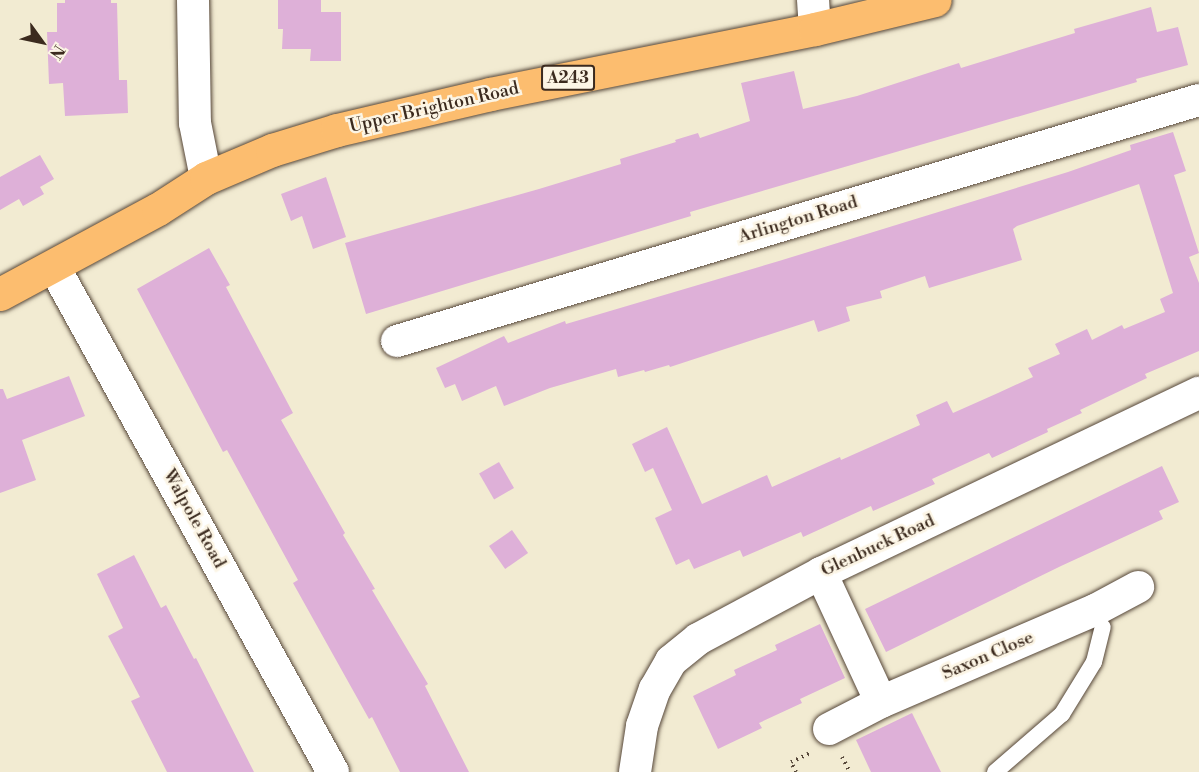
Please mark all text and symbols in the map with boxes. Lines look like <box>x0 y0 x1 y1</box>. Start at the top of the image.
north arrow <box>12 12 72 72</box>
text: N <box>45 41 69 63</box>
road number: A243 <box>541 65 595 91</box>
street label: Upper Brighton Road <box>347 78 521 138</box>
street label: Arlington Road <box>736 192 860 248</box>
street label: Walpole Road <box>158 466 230 572</box>
street label: Glenbuck Road <box>818 510 938 582</box>
street label: Saxon Close <box>939 627 1037 685</box>

